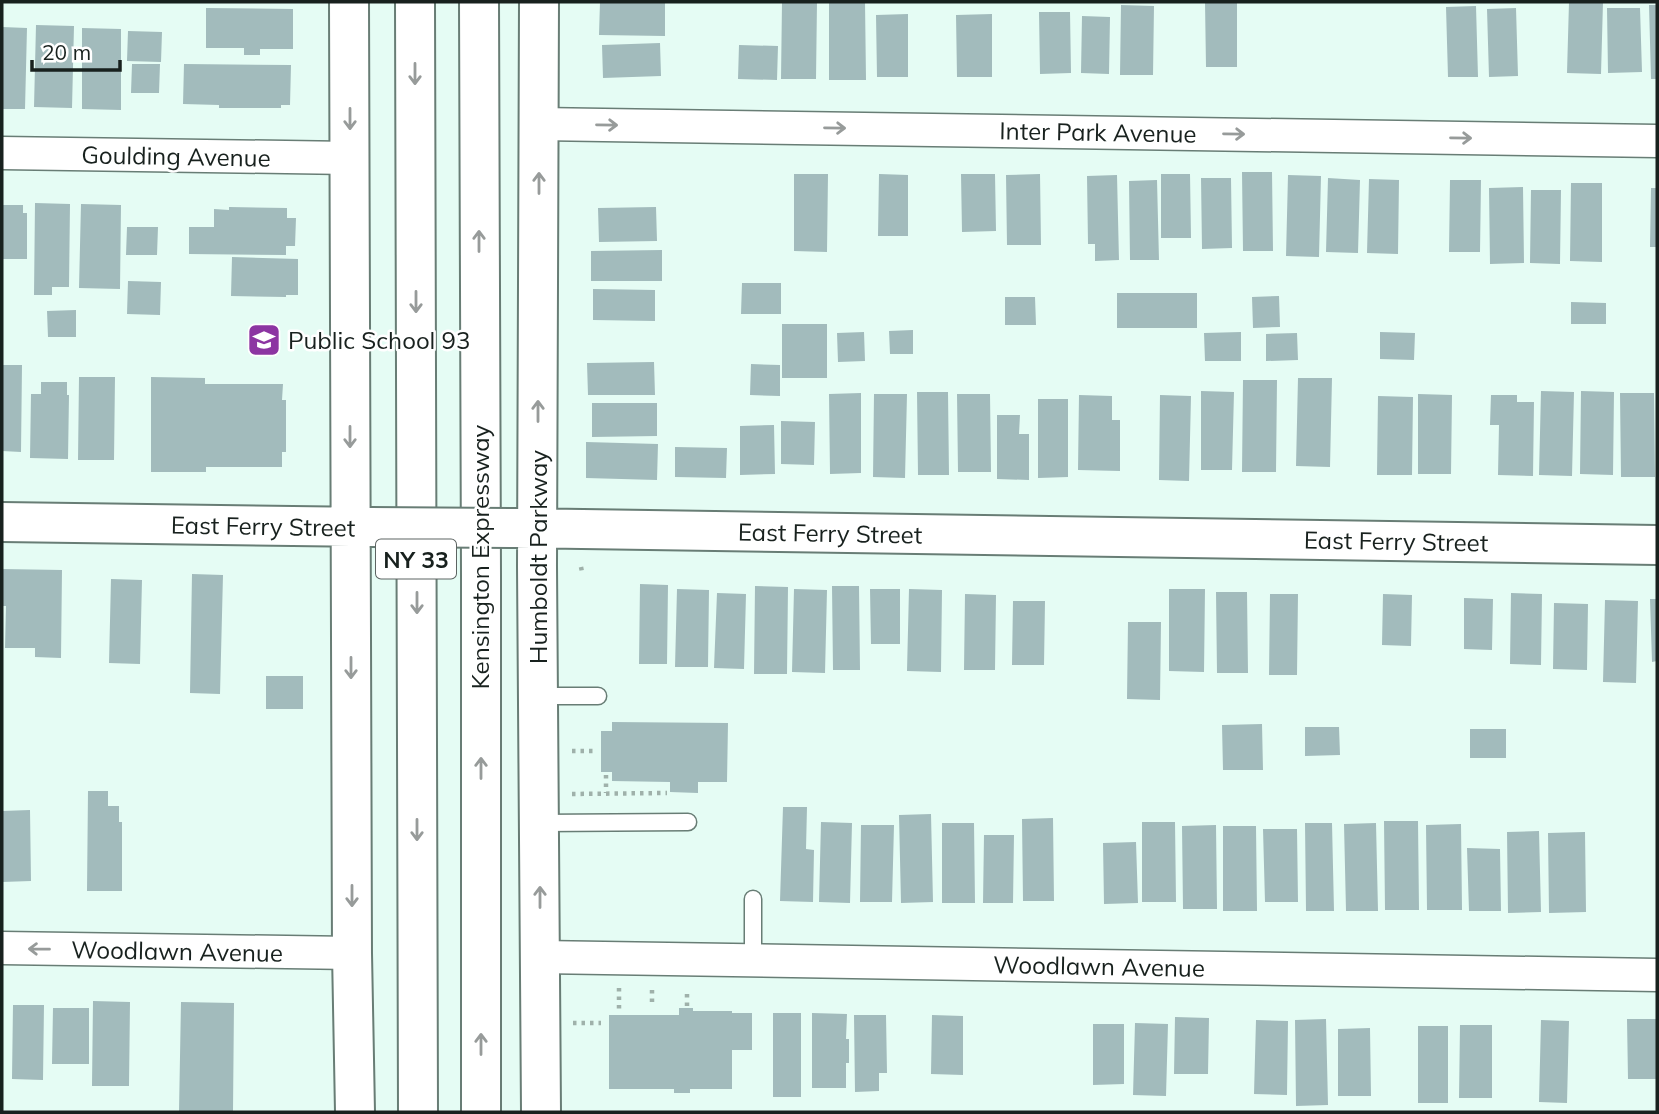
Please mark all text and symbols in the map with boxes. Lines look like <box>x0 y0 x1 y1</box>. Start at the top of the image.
scale bar <box>32 28 119 72</box>
text: 20 m <box>42 39 91 65</box>
one-way arrow <box>408 62 422 85</box>
one-way arrow <box>343 107 357 130</box>
street label: Inter Park Avenue <box>999 115 1197 149</box>
one-way arrow <box>596 118 619 132</box>
one-way arrow <box>823 122 846 135</box>
one-way arrow <box>1222 128 1245 141</box>
one-way arrow <box>1450 131 1473 145</box>
street label: Goulding Avenue <box>81 139 271 173</box>
one-way arrow <box>532 172 546 195</box>
one-way arrow <box>472 230 486 253</box>
one-way arrow <box>409 290 423 313</box>
school or university icon: Public School 93 <box>245 321 283 359</box>
place label: Public School 93 <box>288 325 470 355</box>
one-way arrow <box>531 400 545 423</box>
street label: Kensington Expressway <box>465 424 495 689</box>
one-way arrow <box>343 425 357 448</box>
street label: Humboldt Parkway <box>523 450 553 664</box>
street label: East Ferry Street <box>171 509 355 543</box>
street label: East Ferry Street <box>738 516 922 550</box>
street label: East Ferry Street <box>1304 524 1488 558</box>
road number: NY 33 <box>376 540 456 579</box>
one-way arrow <box>410 591 424 614</box>
one-way arrow <box>344 657 358 680</box>
one-way arrow <box>474 756 488 779</box>
one-way arrow <box>410 818 424 841</box>
one-way arrow <box>345 884 359 907</box>
one-way arrow <box>533 886 547 909</box>
street label: Woodlawn Avenue <box>71 934 283 968</box>
one-way arrow <box>28 942 51 956</box>
street label: Woodlawn Avenue <box>993 949 1205 983</box>
one-way arrow <box>474 1033 488 1056</box>

